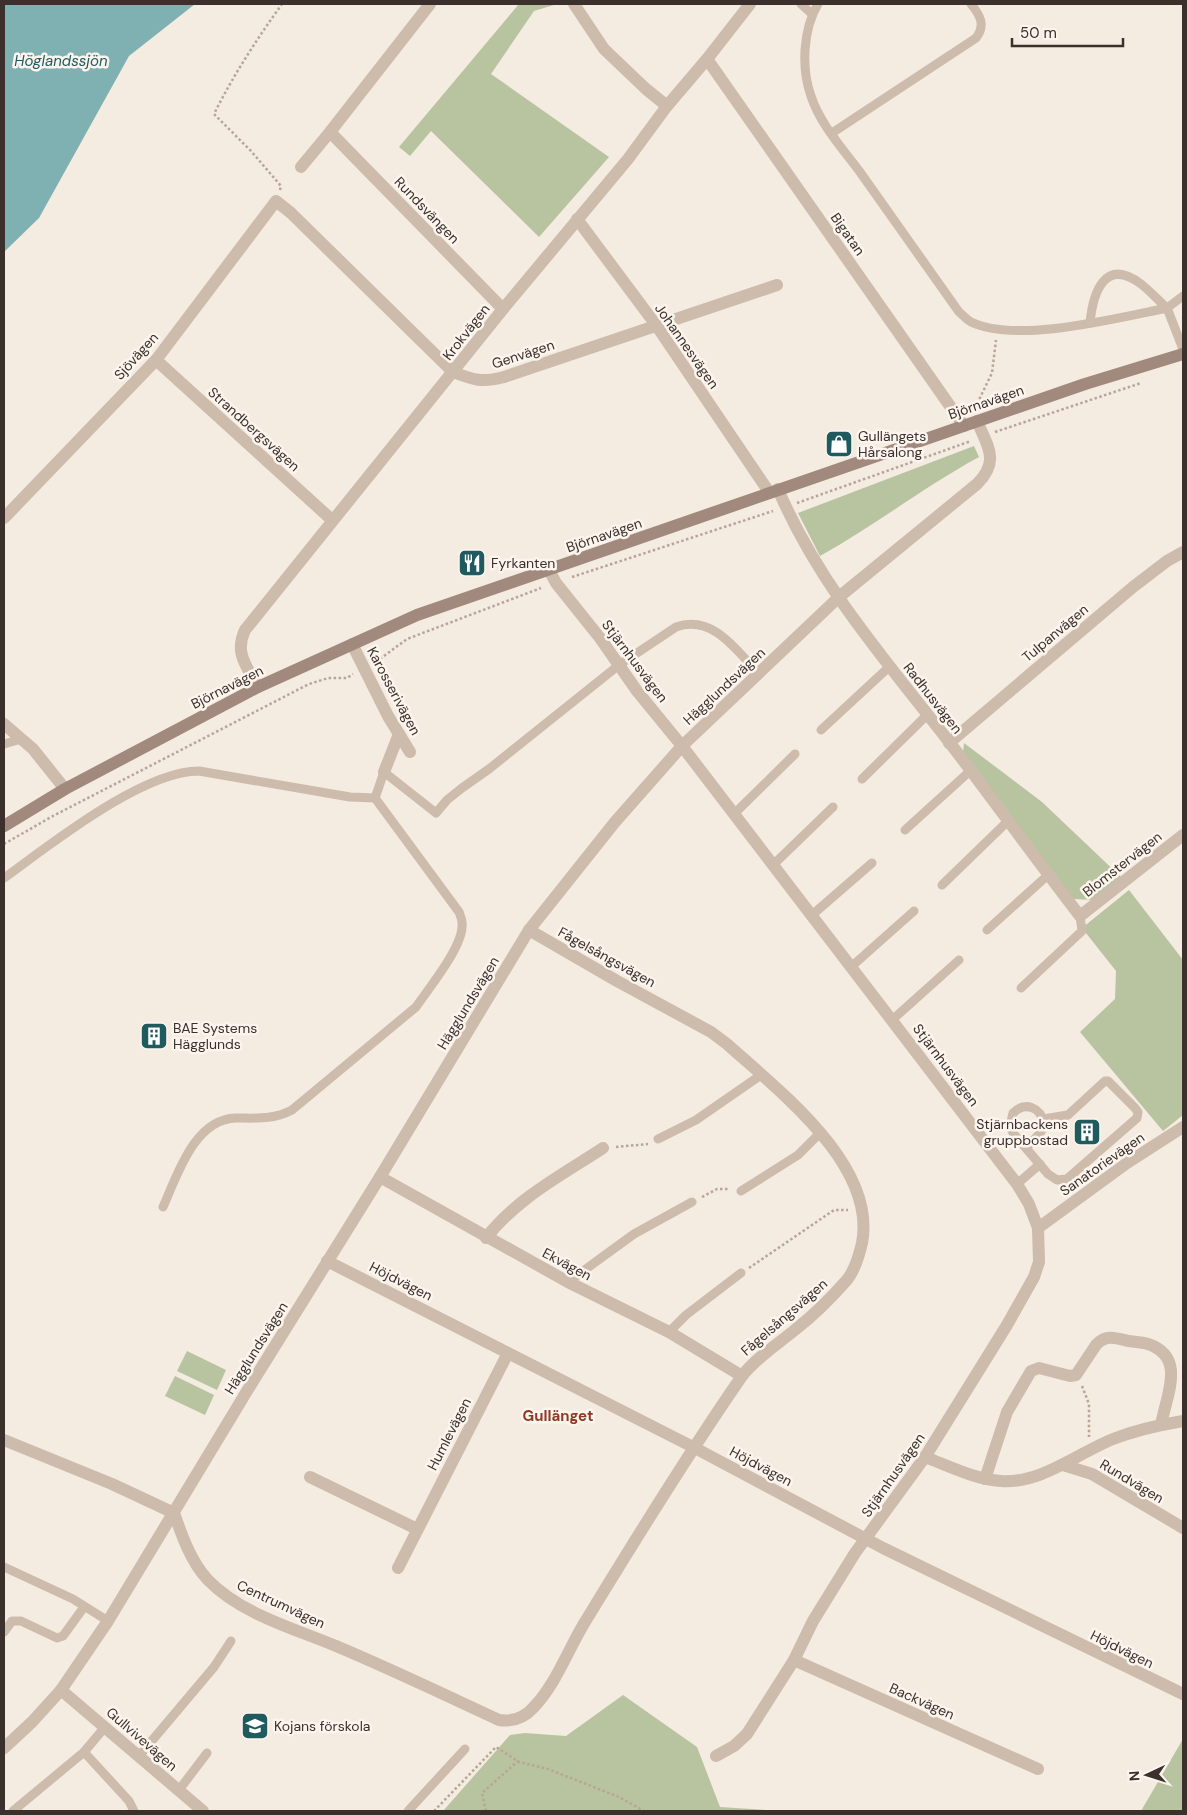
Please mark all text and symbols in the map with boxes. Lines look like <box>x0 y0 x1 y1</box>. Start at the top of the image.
scale bar <box>1012 15 1123 47</box>
text: 50 m <box>1020 23 1057 43</box>
water label: Höglandssjön <box>14 51 108 71</box>
street label: Rundsvängen <box>391 173 463 247</box>
street label: Bigatan <box>827 209 869 259</box>
street label: Krokvägen <box>438 300 494 364</box>
street label: Johannesvägen <box>651 300 723 392</box>
street label: Sjövägen <box>110 329 162 383</box>
street label: Genvägen <box>489 335 557 373</box>
street label: Björnavägen <box>946 381 1026 423</box>
street label: Strandbergsvägen <box>204 383 304 475</box>
place label: Gullängets Hårsalong <box>858 427 926 461</box>
shop icon: Gullängets Hårsalong <box>824 429 854 459</box>
street label: Björnavägen <box>564 514 644 556</box>
restaurant icon: Fyrkanten <box>457 548 487 578</box>
place label: Fyrkanten <box>491 554 555 572</box>
street label: Tulpanvägen <box>1018 600 1092 666</box>
street label: Stjärnhusvägen <box>598 616 672 706</box>
street label: Hägglundsvägen <box>679 643 769 729</box>
street label: Karosserivägen <box>363 644 425 738</box>
street label: Radhusvägen <box>900 659 966 737</box>
street label: Björnavägen <box>188 661 266 713</box>
street label: Blomstervägen <box>1079 827 1165 901</box>
street label: Fågelsångsvägen <box>555 923 659 991</box>
street label: Hägglundsvägen <box>433 953 503 1053</box>
place label: BAE Systems Hägglunds <box>173 1019 257 1053</box>
street label: Stjärnhusvägen <box>909 1020 983 1110</box>
building icon: BAE Systems Hägglunds <box>139 1021 169 1051</box>
place label: Stjärnbackens gruppbostad <box>976 1115 1068 1149</box>
building icon: Stjärnbackens gruppbostad <box>1072 1117 1102 1147</box>
street label: Sanatorievägen <box>1056 1128 1148 1200</box>
street label: Ekvägen <box>539 1244 595 1284</box>
street label: Höjdvägen <box>367 1258 435 1304</box>
street label: Fågelsångsvägen <box>737 1275 831 1359</box>
street label: Hägglundsvägen <box>220 1298 292 1398</box>
street label: Humlevägen <box>423 1395 475 1473</box>
district label: Gullänget <box>522 1406 594 1426</box>
street label: Stjärnhusvägen <box>857 1429 929 1521</box>
street label: Höjdvägen <box>727 1442 795 1490</box>
street label: Rundvägen <box>1097 1455 1167 1507</box>
street label: Centrumvägen <box>234 1576 328 1632</box>
street label: Höjdvägen <box>1087 1626 1157 1672</box>
street label: Backvägen <box>887 1679 957 1723</box>
street label: Gullvivevägen <box>103 1703 181 1775</box>
school or university icon: Kojans förskola <box>240 1711 270 1741</box>
place label: Kojans förskola <box>274 1717 370 1735</box>
north arrow <box>1122 1750 1172 1800</box>
text: N <box>1125 1770 1143 1782</box>

